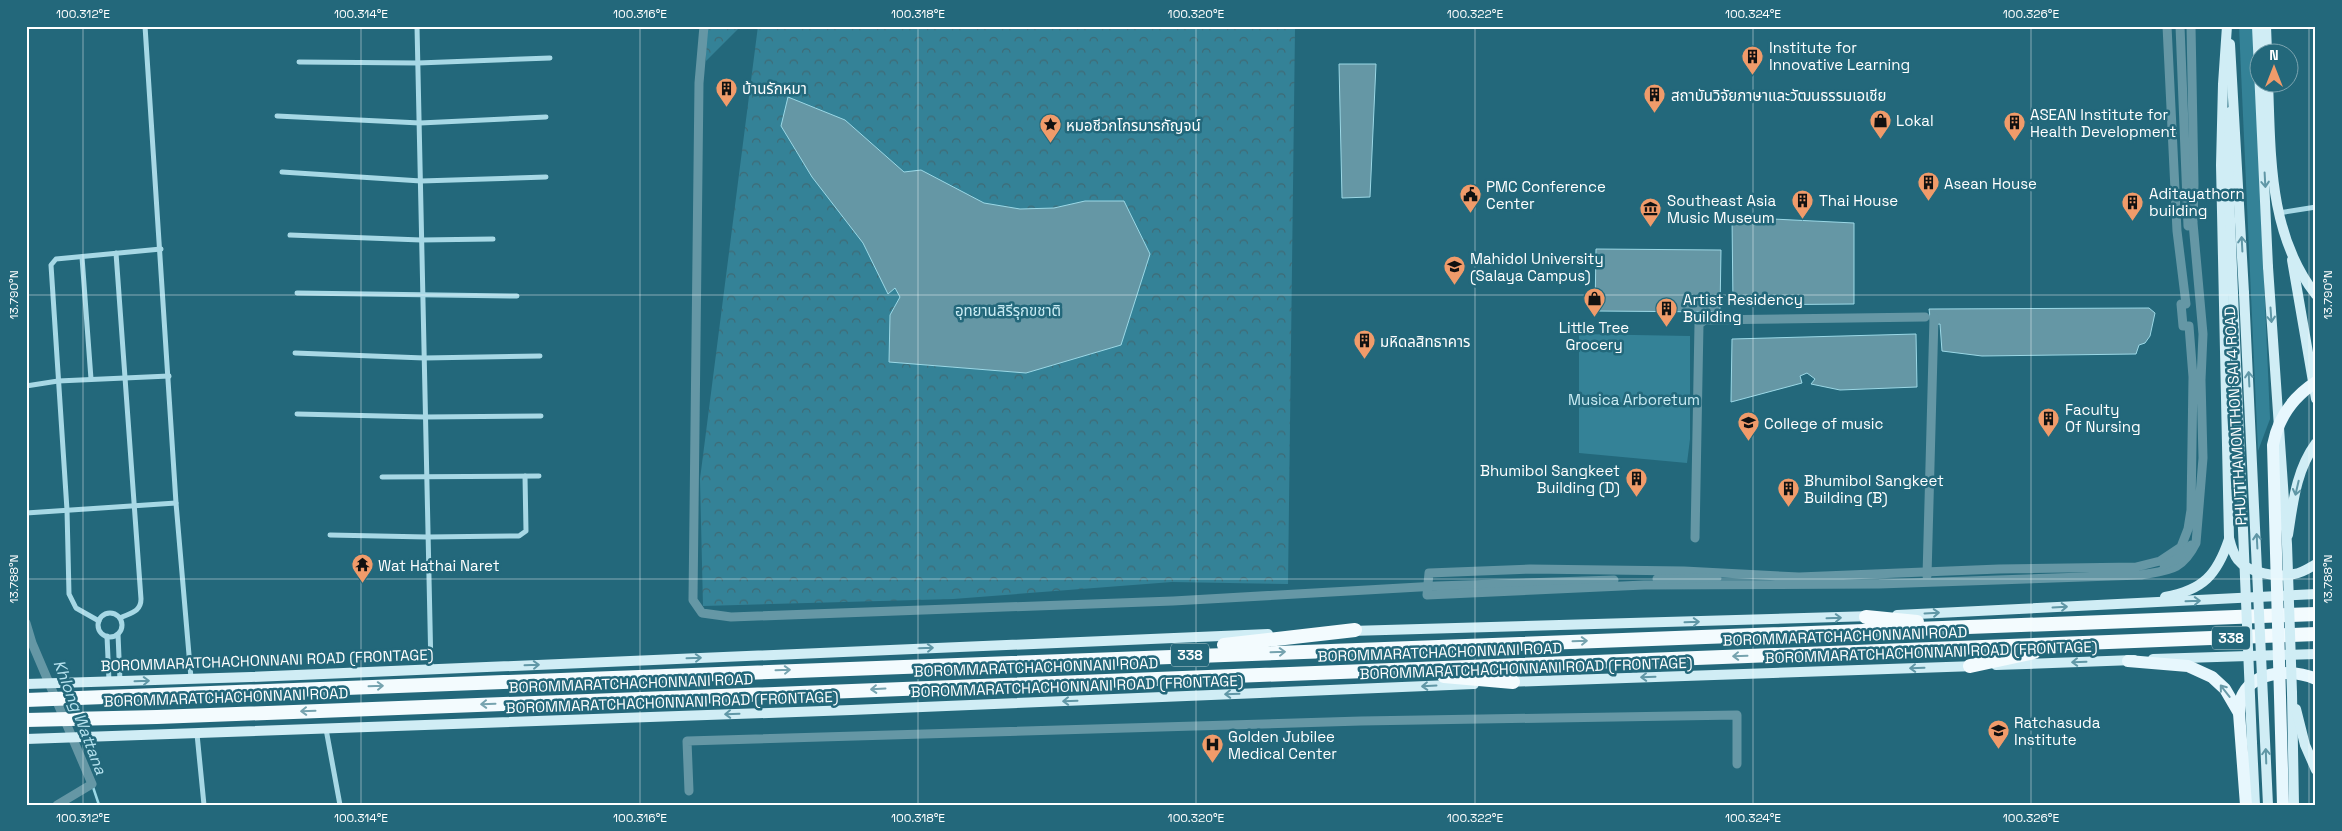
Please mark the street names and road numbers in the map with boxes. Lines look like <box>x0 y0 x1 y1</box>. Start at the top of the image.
street label: PHUTTHAMONTHON SAI 4 ROAD <box>2220 306 2250 526</box>
street label: BOROMMARATCHACHONNANI ROAD <box>1722 622 1968 650</box>
road number: 338 <box>2212 626 2250 650</box>
street label: BOROMMARATCHACHONNANI ROAD (FRONTAGE) <box>1764 637 2098 668</box>
street label: BOROMMARATCHACHONNANI ROAD <box>1317 638 1563 666</box>
road number: 338 <box>1171 644 1209 666</box>
street label: BOROMMARATCHACHONNANI ROAD (FRONTAGE) <box>100 645 434 676</box>
street label: BOROMMARATCHACHONNANI ROAD <box>913 653 1159 681</box>
street label: BOROMMARATCHACHONNANI ROAD (FRONTAGE) <box>1359 653 1693 684</box>
street label: BOROMMARATCHACHONNANI ROAD <box>508 669 754 697</box>
street label: BOROMMARATCHACHONNANI ROAD (FRONTAGE) <box>910 671 1244 702</box>
street label: BOROMMARATCHACHONNANI ROAD <box>103 683 349 711</box>
street label: BOROMMARATCHACHONNANI ROAD (FRONTAGE) <box>505 687 839 718</box>

